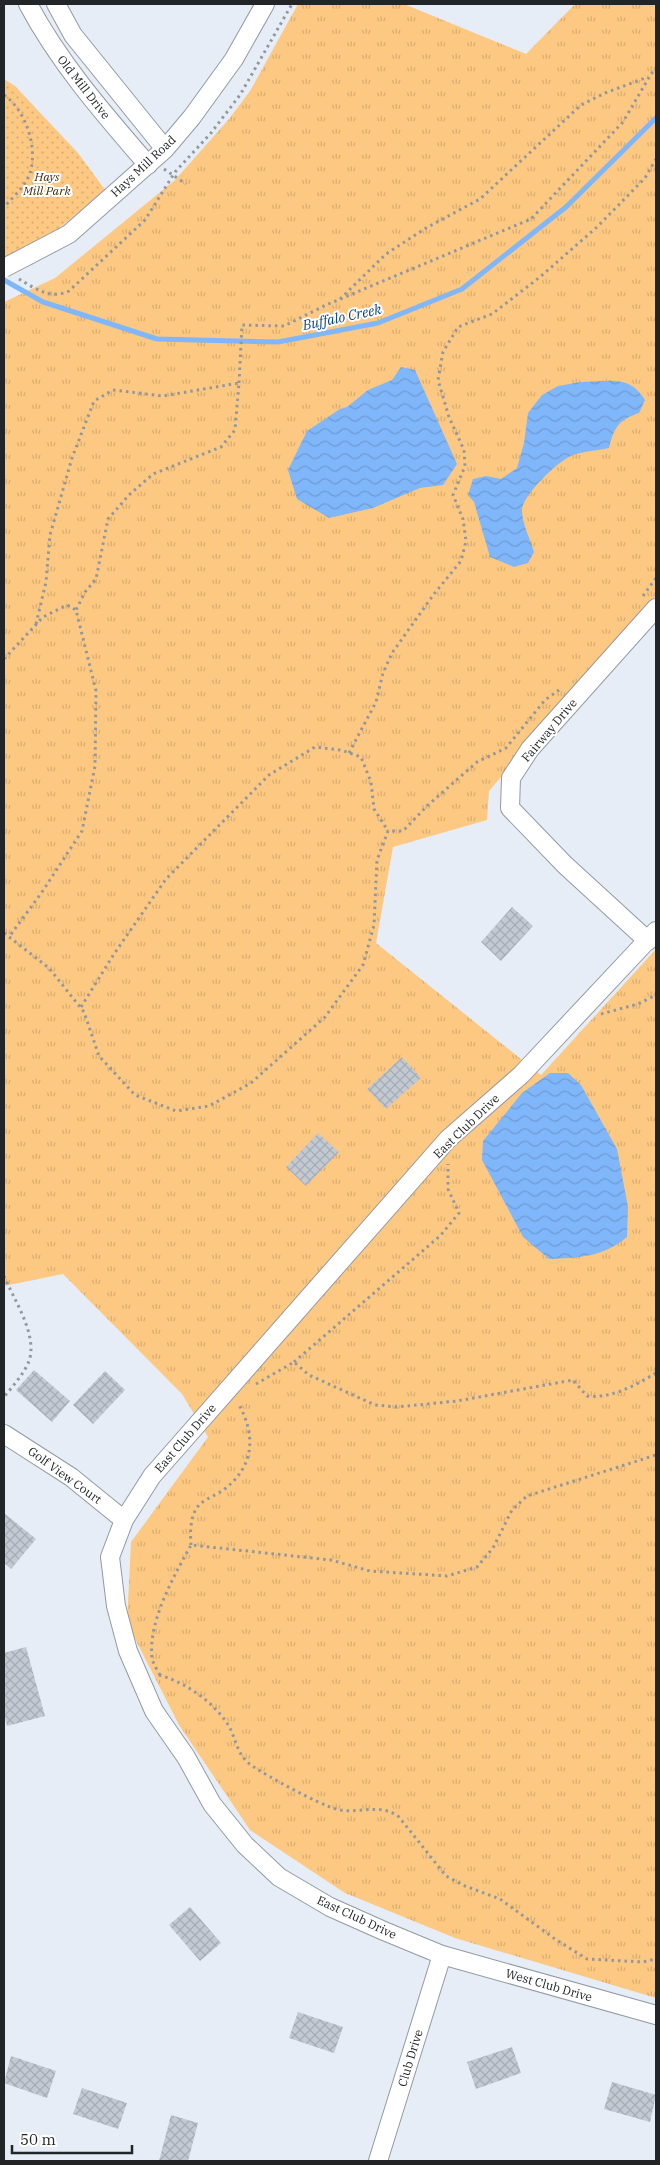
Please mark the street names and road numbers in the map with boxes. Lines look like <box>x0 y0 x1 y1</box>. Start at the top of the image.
street label: Old Mill Drive <box>54 52 114 122</box>
street label: Hays Mill Road <box>107 132 179 200</box>
street label: Fairway Drive <box>518 695 580 765</box>
street label: East Club Drive <box>430 1091 502 1161</box>
street label: East Club Drive <box>151 1401 219 1475</box>
street label: Golf View Court <box>25 1443 105 1507</box>
street label: East Club Drive <box>315 1892 399 1942</box>
street label: West Club Drive <box>504 1965 594 2005</box>
street label: Club Drive <box>394 2028 426 2088</box>

